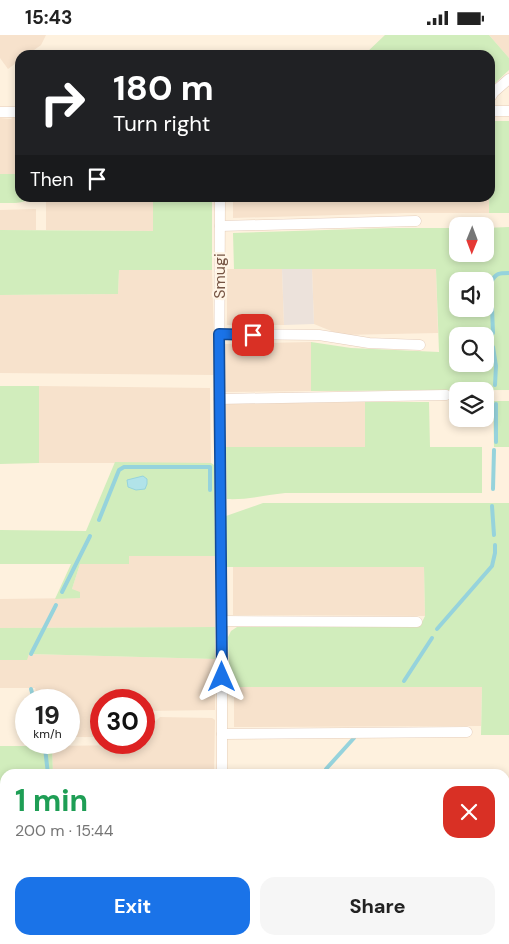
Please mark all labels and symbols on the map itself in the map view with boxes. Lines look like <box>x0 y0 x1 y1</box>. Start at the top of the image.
north arrow <box>449 217 494 263</box>
street label: Smugi <box>209 253 230 299</box>
pin <box>232 314 274 356</box>
position arrow <box>195 650 247 702</box>
speed limit sign: 30 <box>90 689 155 754</box>

